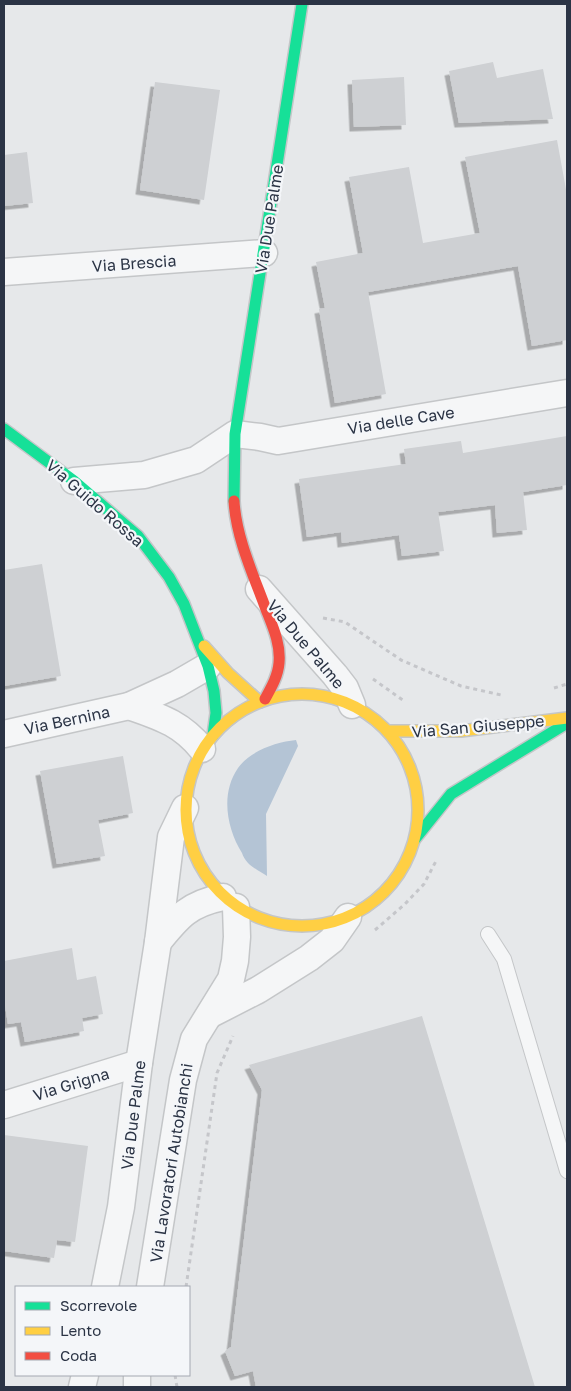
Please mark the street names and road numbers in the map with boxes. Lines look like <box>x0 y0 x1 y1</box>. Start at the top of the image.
street label: Via Due Palme <box>251 163 287 275</box>
street label: Via Brescia <box>91 250 177 276</box>
street label: Via delle Cave <box>346 402 456 438</box>
street label: Via Guido Rossa <box>42 455 148 551</box>
street label: Via Due Palme <box>263 595 349 693</box>
street label: Via Bernina <box>22 701 112 739</box>
street label: Via San Giuseppe <box>411 710 545 742</box>
street label: Via Due Palme <box>116 1059 150 1171</box>
street label: Via Lavoratori Autobianchi <box>145 1062 197 1264</box>
street label: Via Grigna <box>31 1063 111 1105</box>

